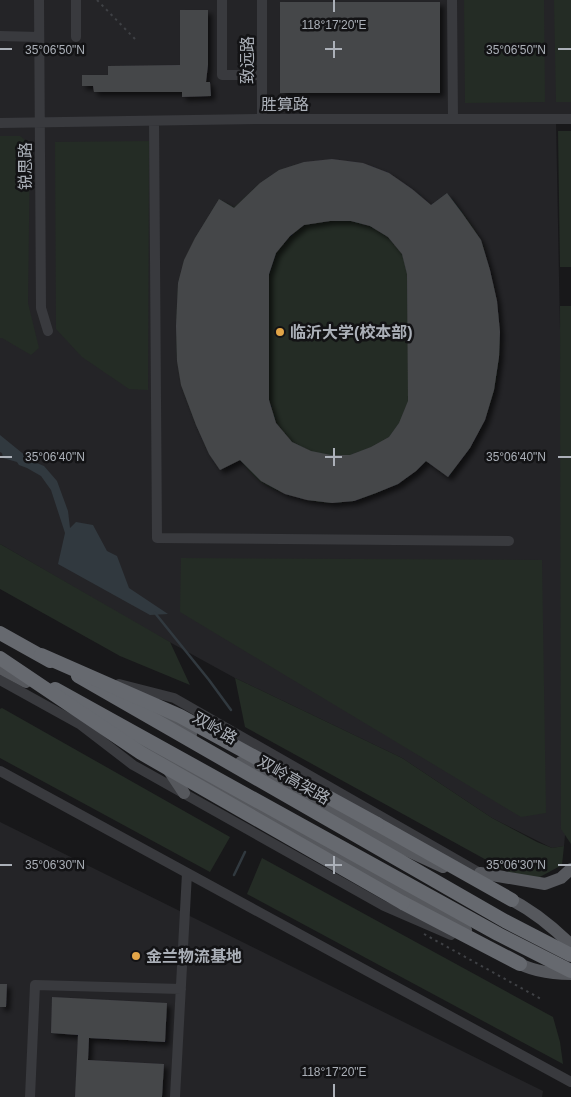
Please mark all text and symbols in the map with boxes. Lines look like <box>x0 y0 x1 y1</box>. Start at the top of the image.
text: 118°17'20"E <box>301 18 367 32</box>
street label: 致远路 <box>238 36 256 84</box>
text: 35°06'50"N <box>25 43 85 57</box>
text: 35°06'50"N <box>486 43 546 57</box>
street label: 胜算路 <box>261 96 309 113</box>
street label: 锐思路 <box>17 142 34 190</box>
place label: 临沂大学(校本部) <box>290 323 413 341</box>
marker: 临沂大学(校本部) <box>274 326 286 338</box>
text: 35°06'40"N <box>25 450 85 464</box>
text: 35°06'40"N <box>486 450 546 464</box>
street label: 双岭路 <box>190 709 240 747</box>
street label: 双岭高架路 <box>255 753 333 807</box>
text: 35°06'30"N <box>25 858 85 872</box>
text: 35°06'30"N <box>486 858 546 872</box>
place label: 金兰物流基地 <box>146 948 242 965</box>
marker: 金兰物流基地 <box>130 950 142 962</box>
text: 118°17'20"E <box>301 1065 367 1079</box>

